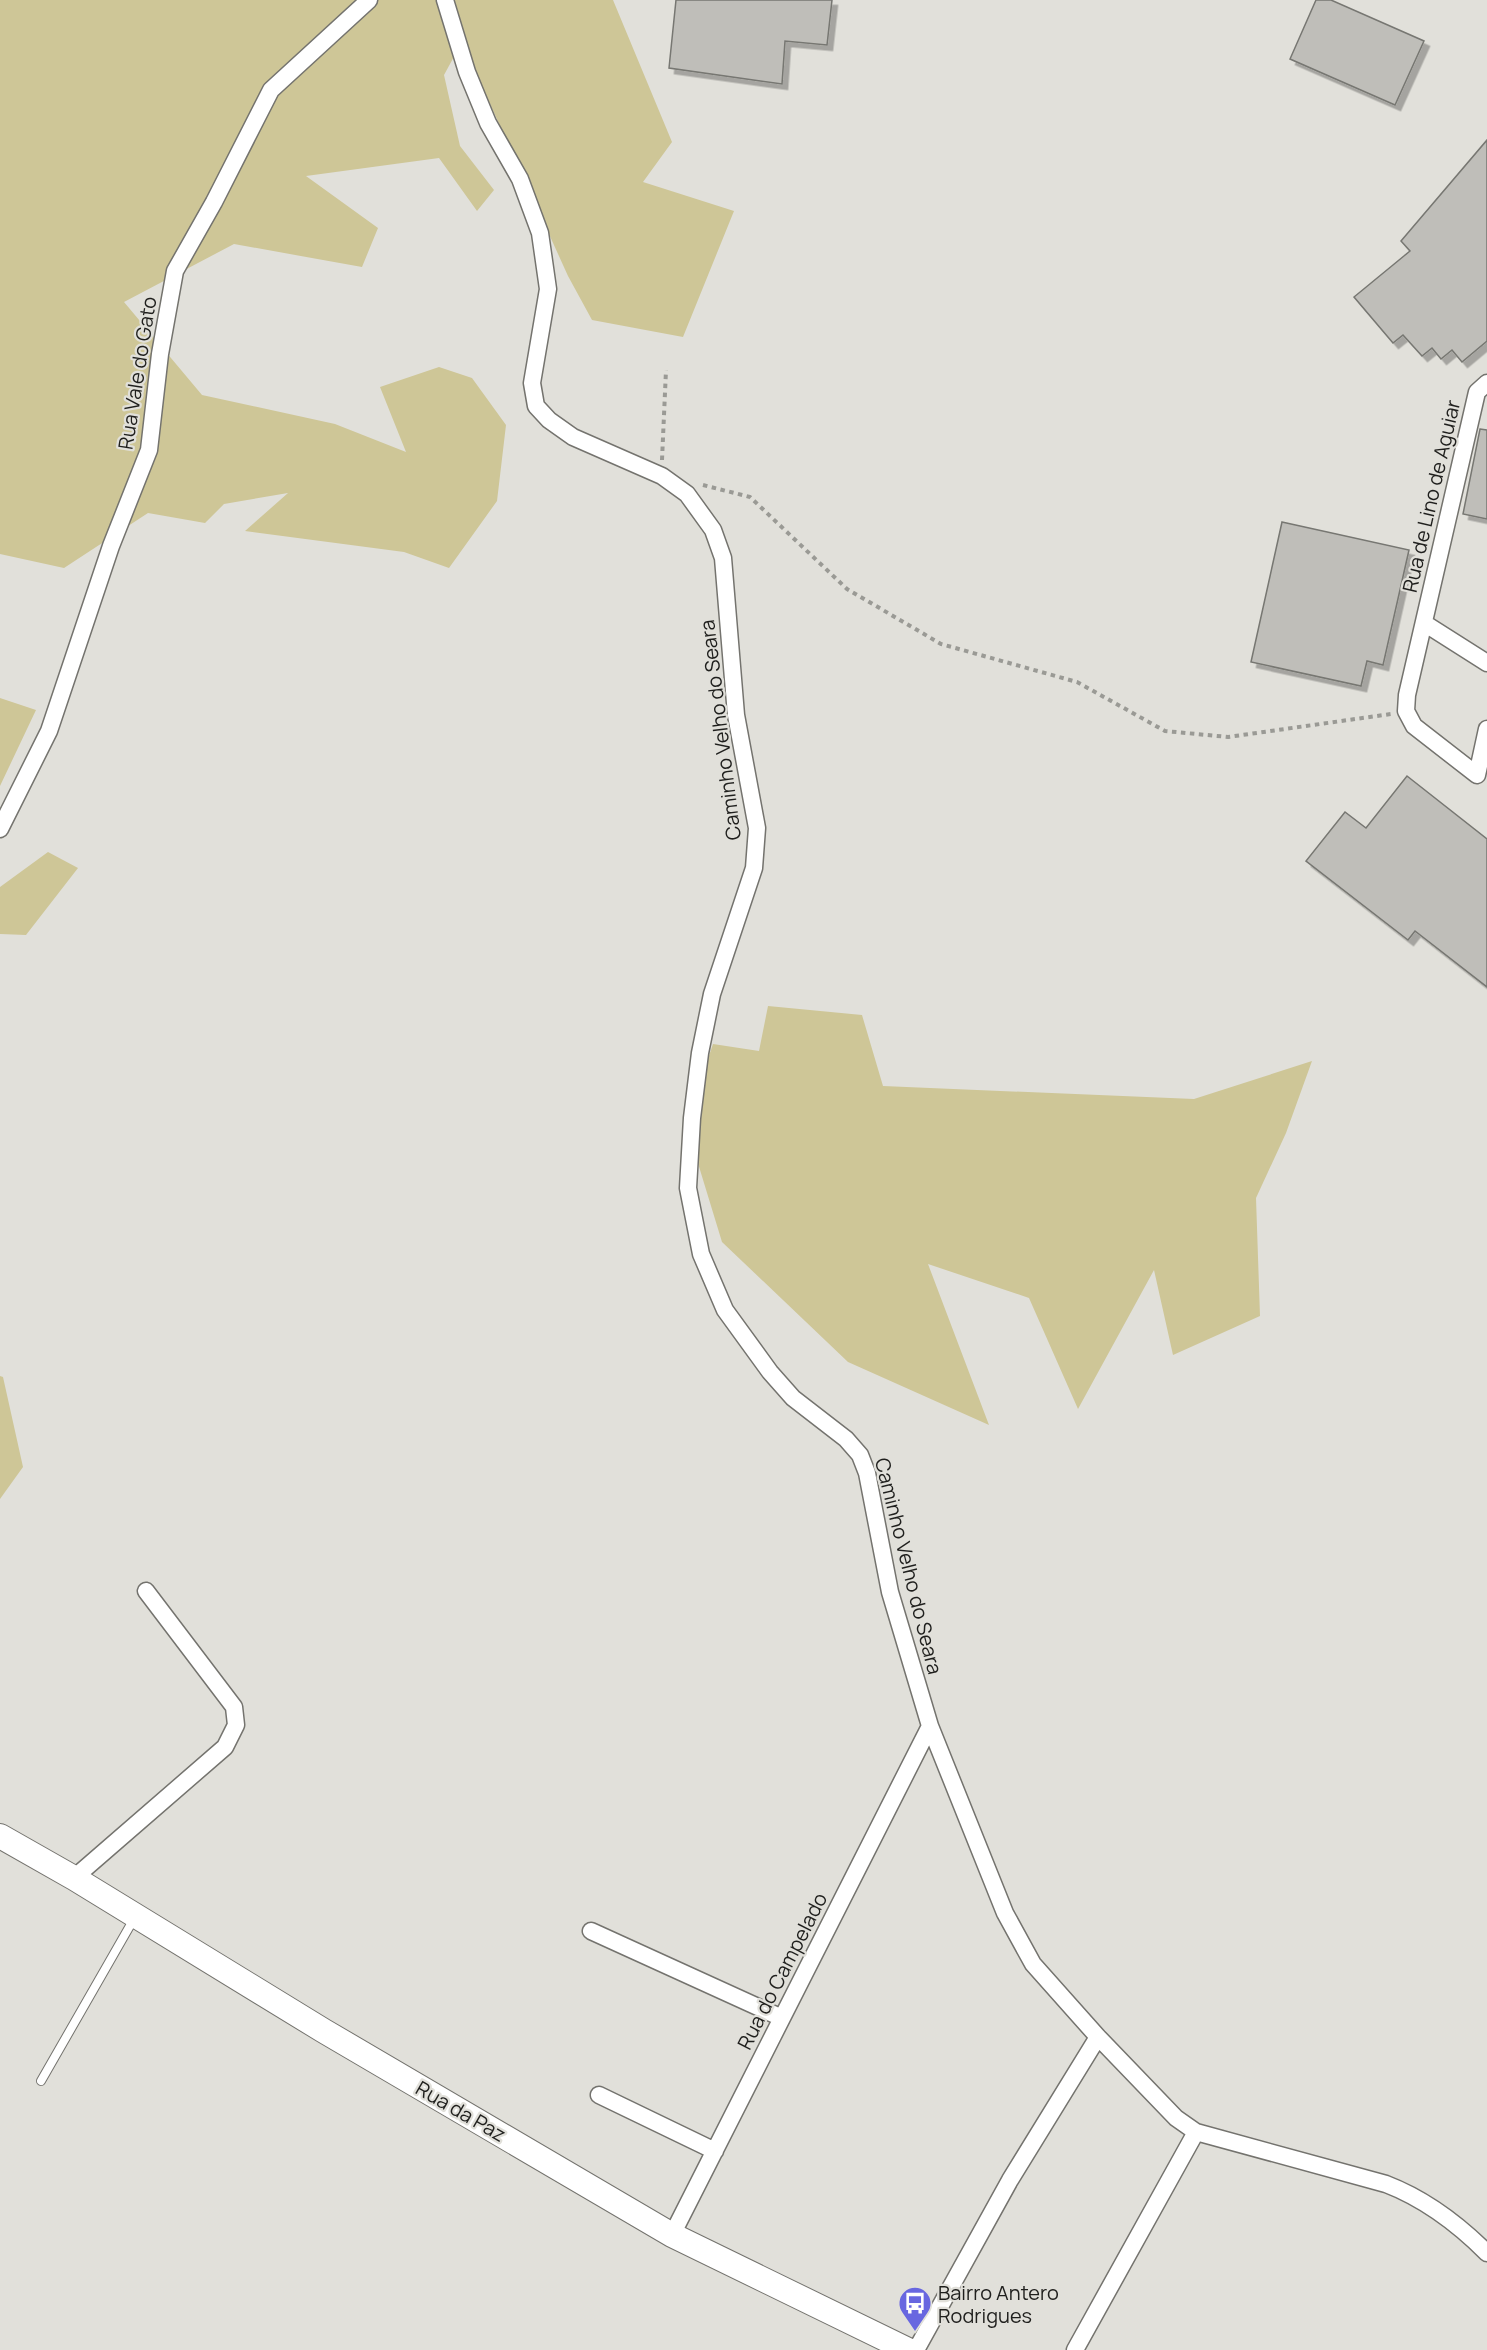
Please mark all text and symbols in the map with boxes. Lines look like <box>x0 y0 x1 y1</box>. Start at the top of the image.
street label: Rua Vale do Gato <box>112 294 162 451</box>
street label: Rua de Lino de Aguiar <box>1396 397 1466 595</box>
street label: Caminho Velho do Seara <box>693 618 747 842</box>
street label: Caminho Velho do Seara <box>869 1455 949 1677</box>
street label: Rua do Campelado <box>731 1888 833 2054</box>
street label: Rua da Paz <box>411 2074 511 2148</box>
place label: Bairro Antero Rodrigues <box>938 2279 1059 2329</box>
bus stop icon: Bairro Antero Rodrigues <box>897 2285 933 2332</box>

